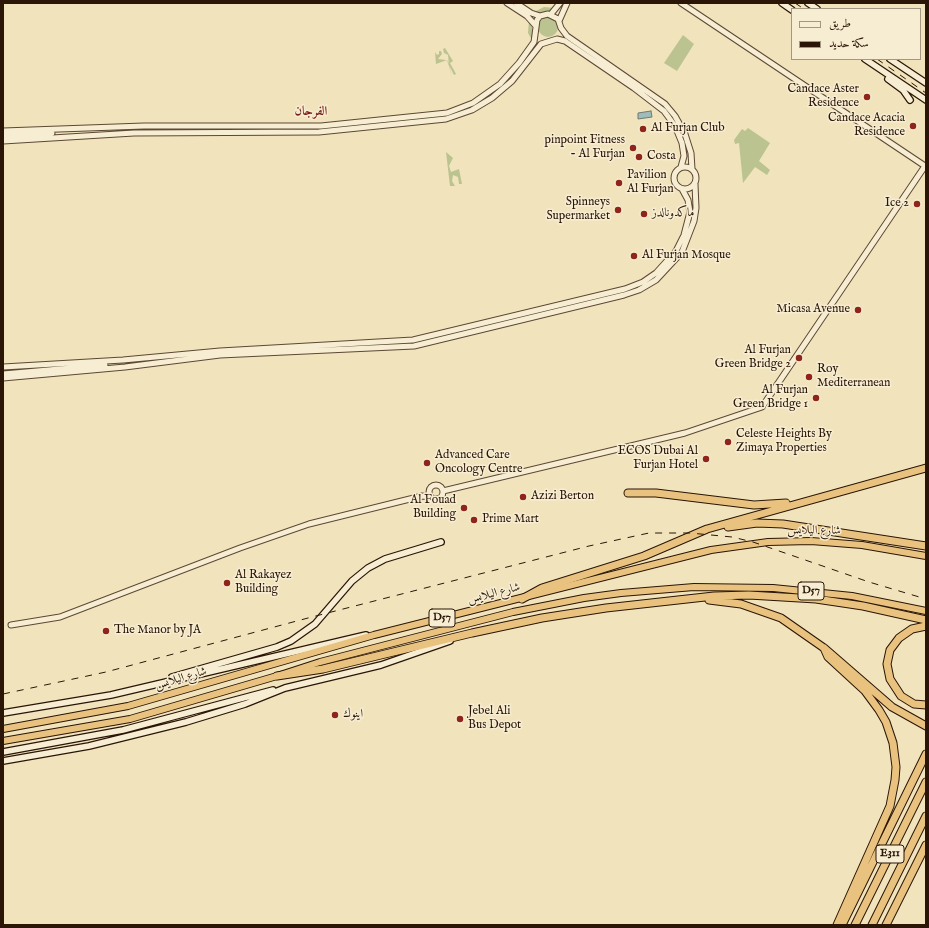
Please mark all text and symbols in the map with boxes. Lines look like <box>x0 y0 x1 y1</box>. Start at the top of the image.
legend <box>791 8 921 60</box>
text: طريق <box>829 16 851 31</box>
text: سكة حديد <box>829 36 869 51</box>
place label: Candace Aster Residence <box>788 83 859 111</box>
marker: Candace Aster Residence <box>862 92 872 102</box>
district label: الفرجان <box>295 104 327 120</box>
place label: Candace Acacia Residence <box>828 112 905 140</box>
marker: Candace Acacia Residence <box>908 121 918 131</box>
place label: Al Furjan Club <box>651 122 725 136</box>
marker: Al Furjan Club <box>638 124 648 134</box>
place label: pinpoint Fitness - Al Furjan <box>544 134 625 162</box>
marker: pinpoint Fitness - Al Furjan <box>628 143 638 153</box>
place label: Costa <box>647 150 676 164</box>
marker: Costa <box>634 152 644 162</box>
place label: Pavilion Al Furjan <box>627 169 674 197</box>
marker: Pavilion Al Furjan <box>614 178 624 188</box>
place label: Spinneys Supermarket <box>546 196 610 224</box>
place label: Ice 2 <box>885 197 909 211</box>
marker: Ice 2 <box>912 199 922 209</box>
marker: Spinneys Supermarket <box>613 205 623 215</box>
place label: ماكدونالدز <box>652 207 695 221</box>
marker: ماكدونالدز <box>639 209 649 219</box>
place label: Al Furjan Mosque <box>642 249 731 263</box>
marker: Al Furjan Mosque <box>629 251 639 261</box>
place label: Micasa Avenue <box>777 303 850 317</box>
marker: Micasa Avenue <box>853 305 863 315</box>
place label: Al Furjan Green Bridge 2 <box>715 344 791 372</box>
marker: Al Furjan Green Bridge 2 <box>794 353 804 363</box>
place label: Roy Mediterranean <box>817 363 890 391</box>
marker: Roy Mediterranean <box>804 372 814 382</box>
place label: Al Furjan Green Bridge 1 <box>733 384 808 412</box>
marker: Al Furjan Green Bridge 1 <box>811 393 821 403</box>
place label: Celeste Heights By Zimaya Properties <box>736 428 832 456</box>
marker: Celeste Heights By Zimaya Properties <box>723 437 733 447</box>
place label: ECOS Dubai Al Furjan Hotel <box>618 445 698 473</box>
place label: Advanced Care Oncology Centre <box>435 449 522 477</box>
marker: ECOS Dubai Al Furjan Hotel <box>701 454 711 464</box>
marker: Advanced Care Oncology Centre <box>422 458 432 468</box>
place label: Azizi Berton <box>531 490 594 504</box>
marker: Azizi Berton <box>518 492 528 502</box>
place label: Al Fouad Building <box>410 494 456 522</box>
marker: Al Fouad Building <box>459 503 469 513</box>
place label: Prime Mart <box>482 513 539 527</box>
marker: Prime Mart <box>469 515 479 525</box>
street label: شارع اليلايس <box>787 523 841 539</box>
place label: Al Rakayez Building <box>235 569 292 597</box>
marker: Al Rakayez Building <box>222 578 232 588</box>
street label: شارع اليلايس <box>466 581 522 607</box>
road number: D57 <box>798 582 824 600</box>
road number: D57 <box>429 609 455 627</box>
place label: The Manor by JA <box>114 624 201 638</box>
marker: The Manor by JA <box>101 626 111 636</box>
street label: شارع اليلايس <box>153 665 209 693</box>
place label: Jebel Ali Bus Depot <box>468 705 521 733</box>
place label: اينوك <box>343 708 363 722</box>
marker: اينوك <box>330 710 340 720</box>
marker: Jebel Ali Bus Depot <box>455 714 465 724</box>
road number: E311 <box>876 845 904 863</box>

